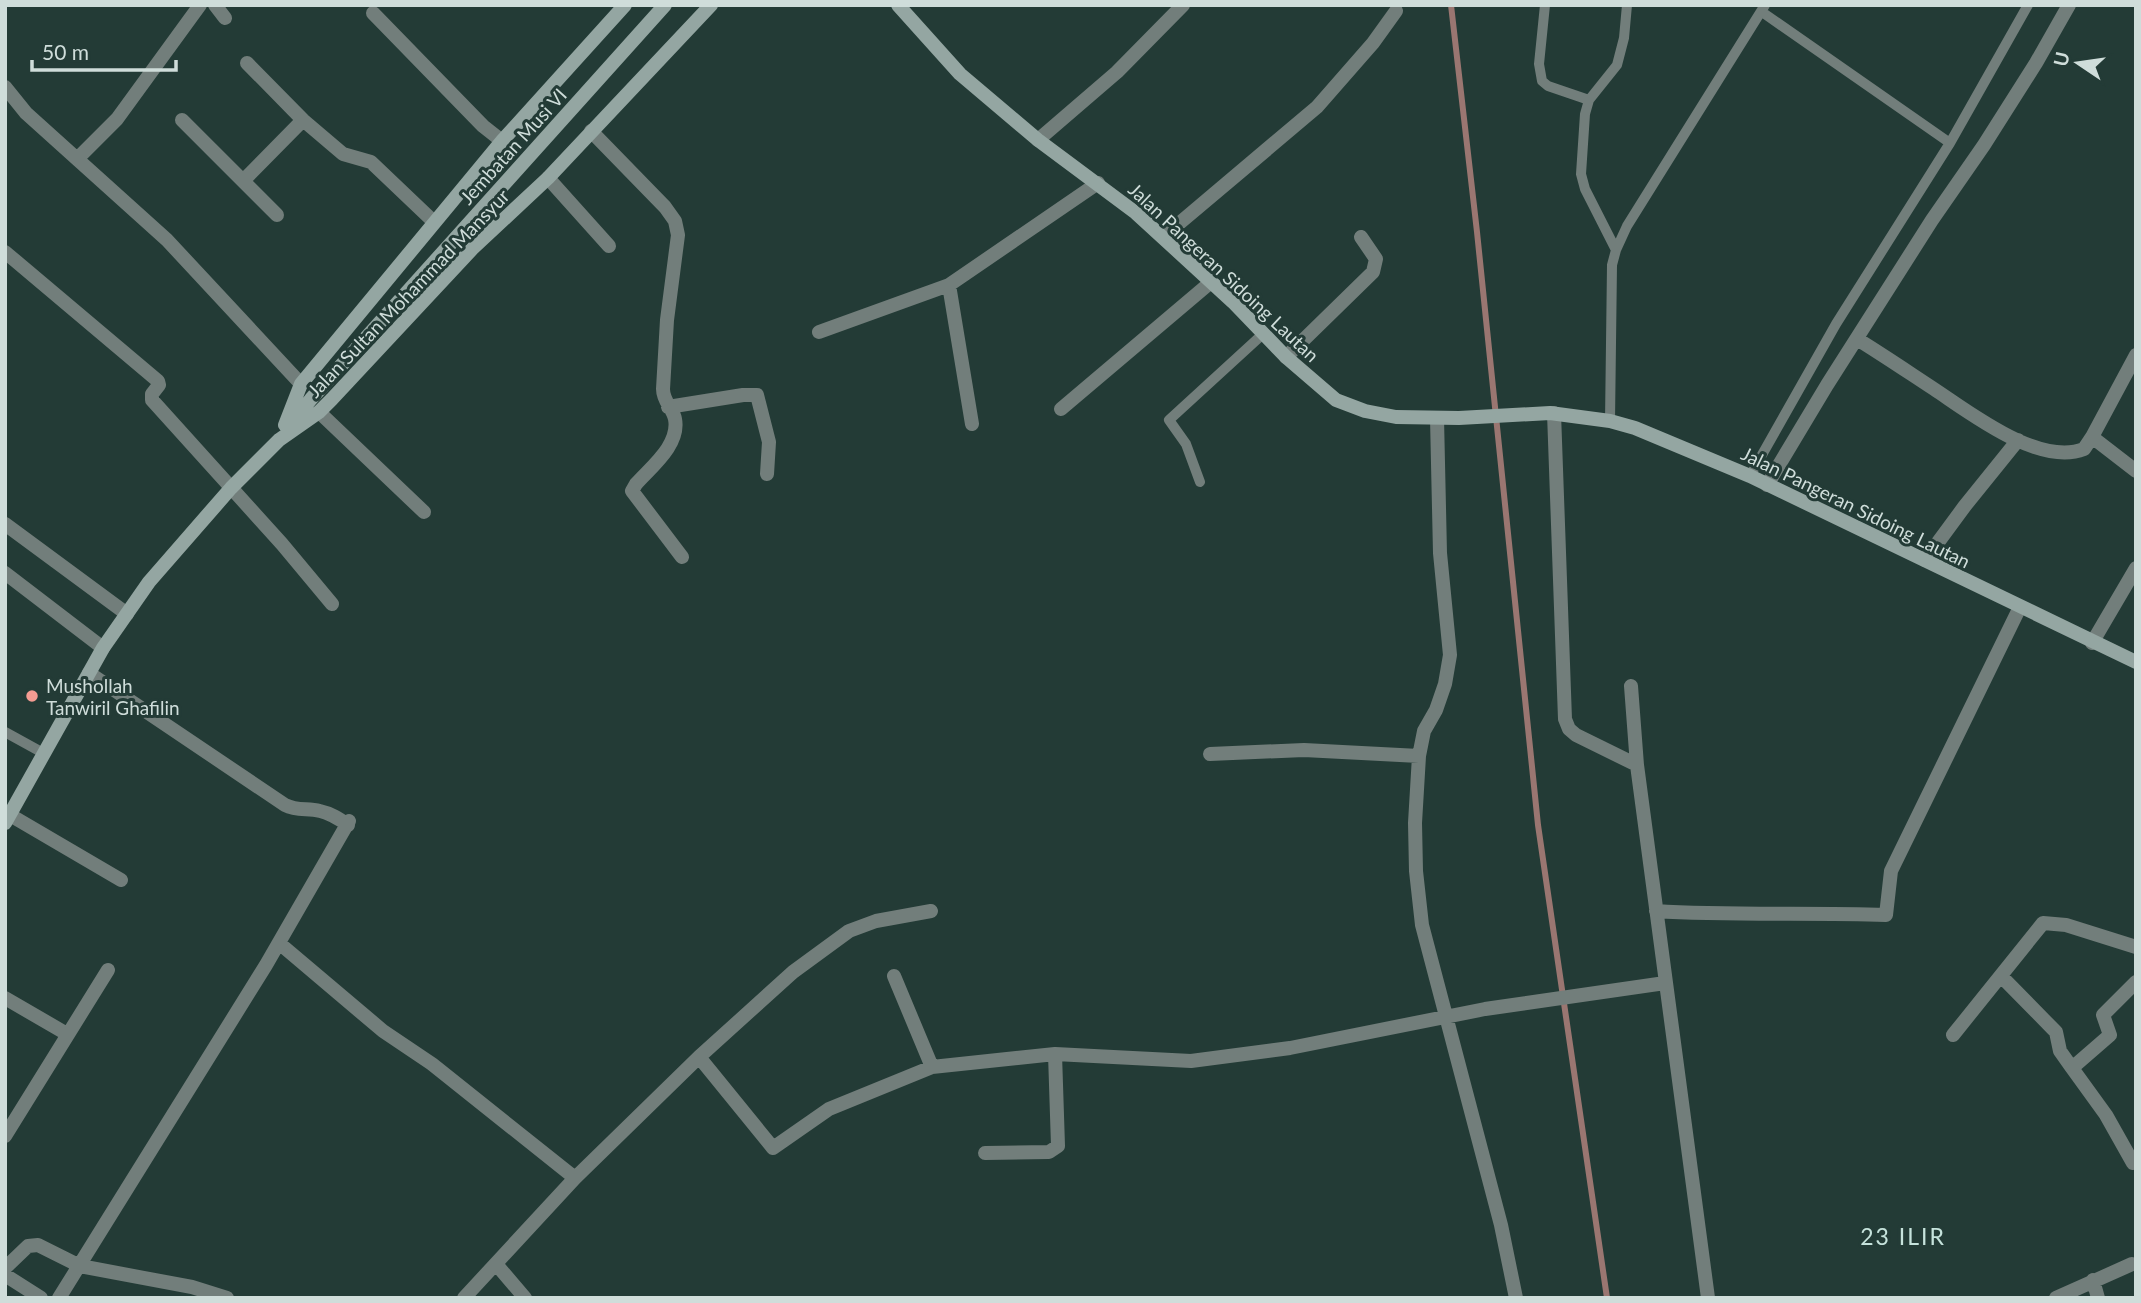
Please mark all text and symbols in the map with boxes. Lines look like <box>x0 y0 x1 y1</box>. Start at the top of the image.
scale bar <box>32 28 175 72</box>
north arrow <box>2043 28 2113 98</box>
text: 50 m <box>42 39 89 64</box>
text: U <box>2048 50 2074 69</box>
street label: Jembatan Musi VI <box>455 83 571 209</box>
street label: Jalan Pangeran Sidoing Lautan <box>1124 178 1324 366</box>
street label: Jalan Sultan Mohammad Mansyur <box>302 184 514 402</box>
street label: Jalan Pangeran Sidoing Lautan <box>1738 441 1974 573</box>
place label: Mushollah Tanwiril Ghafilin <box>46 674 180 719</box>
marker: Mushollah Tanwiril Ghafilin <box>24 688 40 704</box>
district label: 23 ILIR <box>1860 1222 1946 1250</box>

